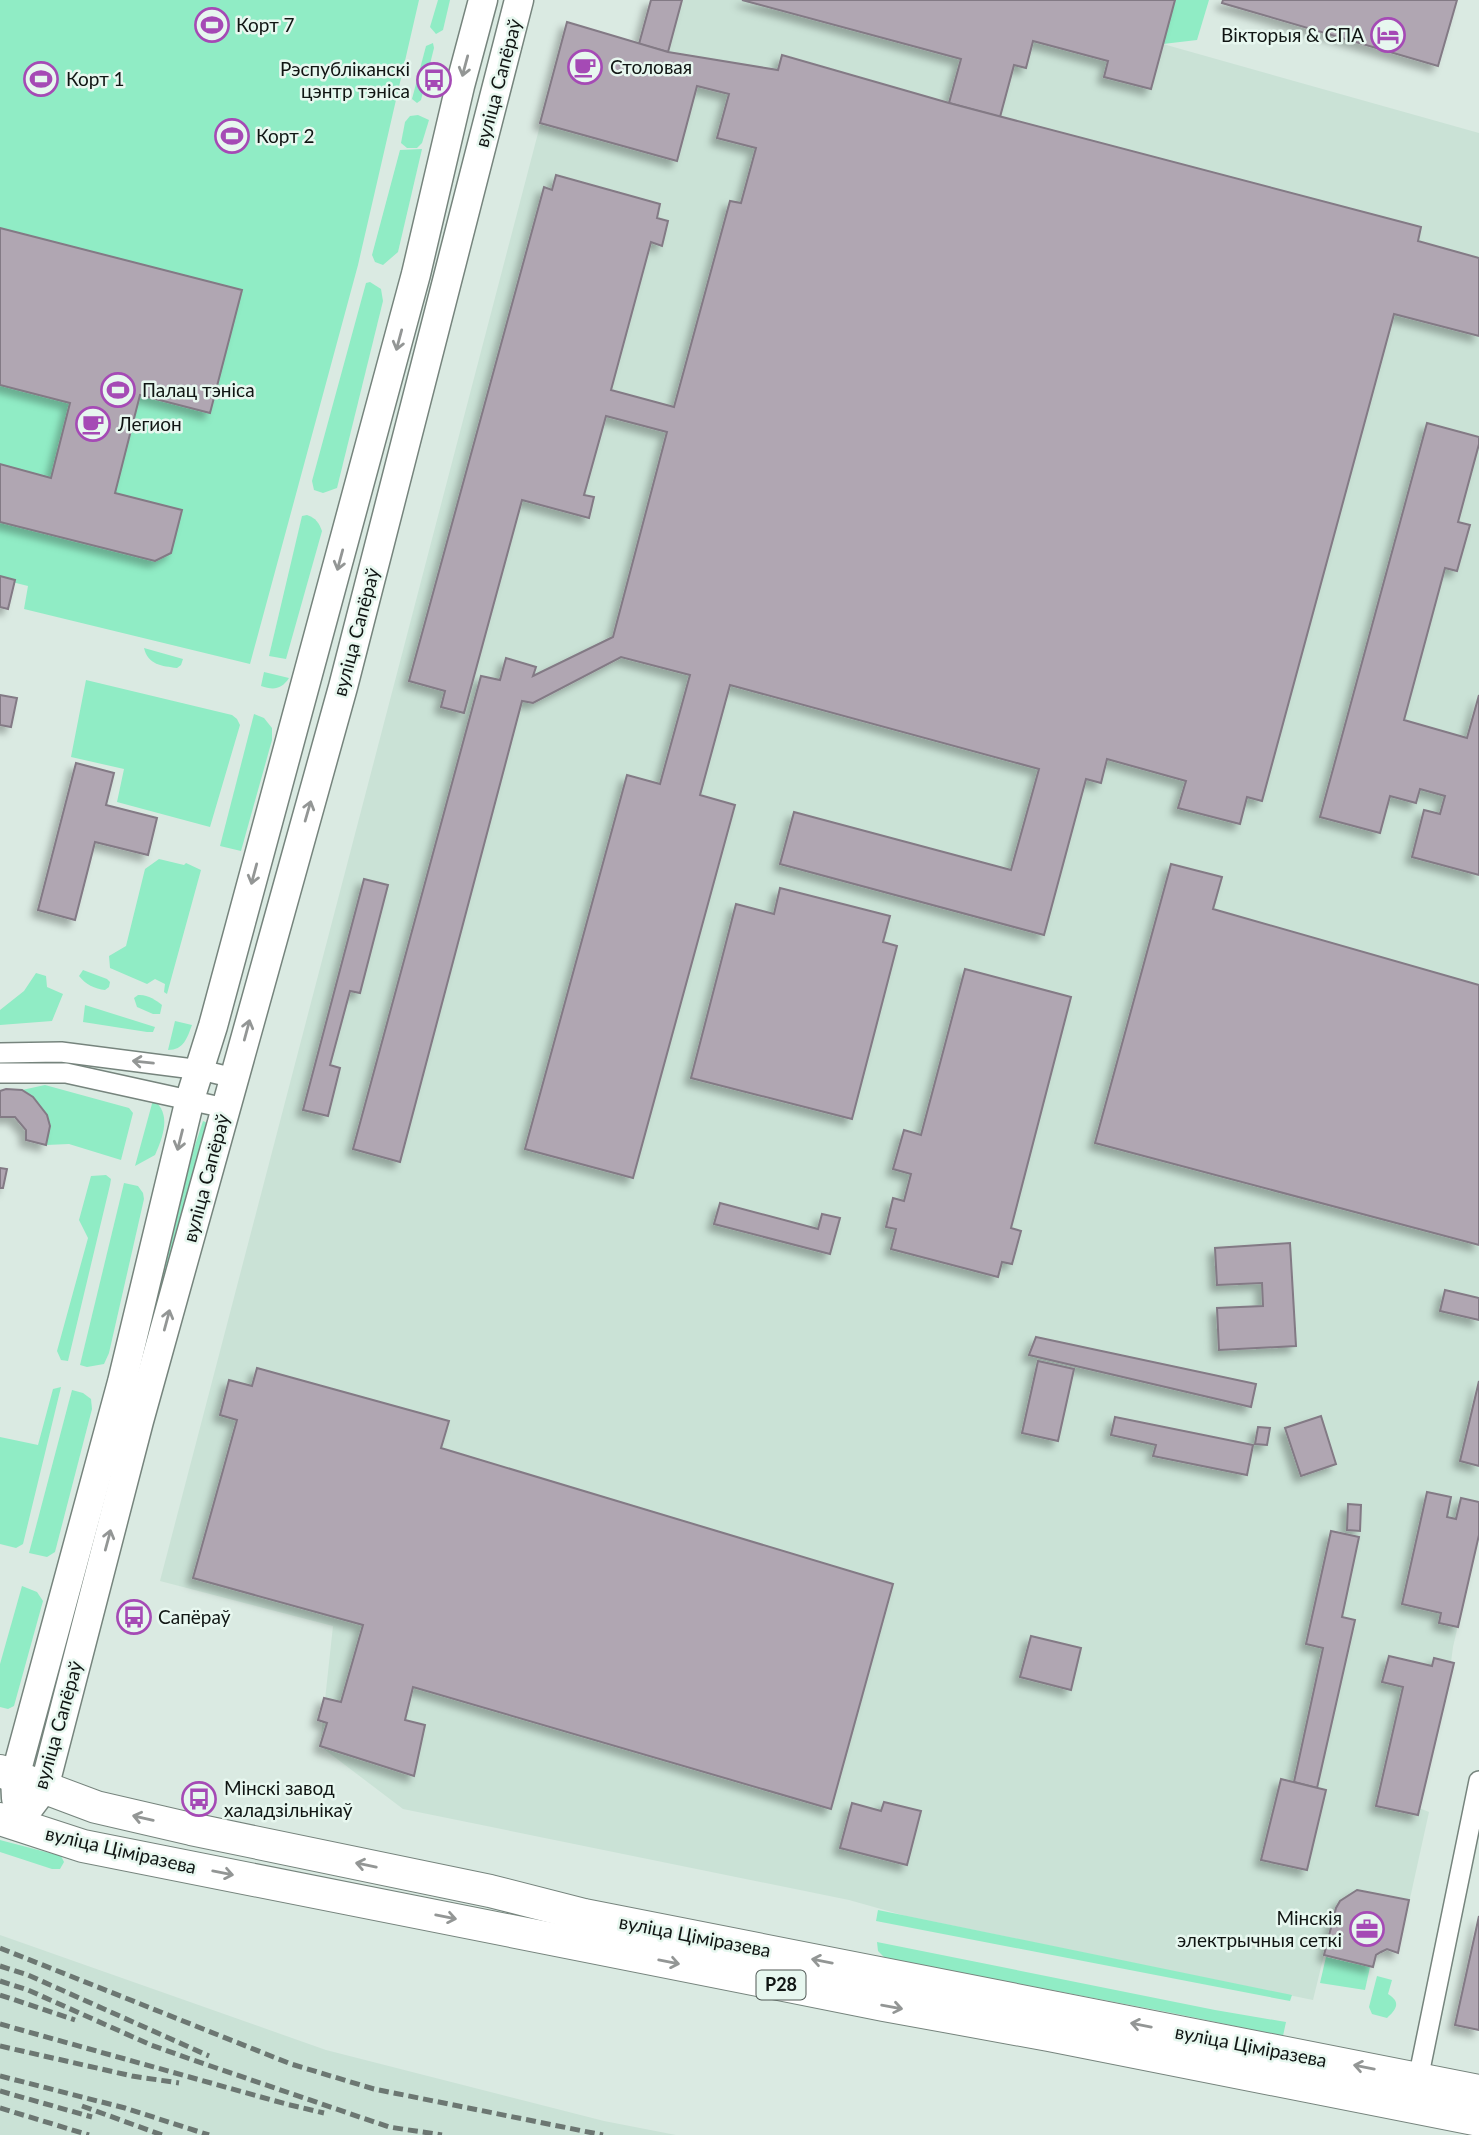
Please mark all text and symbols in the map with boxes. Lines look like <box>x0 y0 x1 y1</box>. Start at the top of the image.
sports icon: Корт 7 <box>193 6 231 44</box>
place label: Корт 7 <box>236 13 295 36</box>
street label: вуліца Сапёраў <box>469 16 526 150</box>
hotel icon: Вікторыя & СПА <box>1369 16 1407 54</box>
place label: Вікторыя & СПА <box>1221 23 1364 46</box>
cafe icon: Столовая <box>566 48 604 86</box>
one-way arrow <box>458 54 471 77</box>
place label: Столовая <box>610 55 692 78</box>
place label: Рэспубліканскі цэнтр тэніса <box>280 57 410 102</box>
sports icon: Корт 1 <box>22 60 60 98</box>
bus stop icon: Рэспубліканскі цэнтр тэніса <box>415 61 453 99</box>
place label: Корт 1 <box>66 67 125 90</box>
sports icon: Корт 2 <box>213 117 251 155</box>
place label: Корт 2 <box>256 124 315 147</box>
one-way arrow <box>392 328 405 351</box>
sports icon: Палац тэніса <box>99 371 137 409</box>
place label: Палац тэніса <box>142 378 255 401</box>
cafe icon: Легион <box>74 405 112 443</box>
place label: Легион <box>117 412 182 435</box>
one-way arrow <box>333 549 346 571</box>
street label: вуліца Сапёраў <box>327 565 384 699</box>
one-way arrow <box>302 800 315 822</box>
one-way arrow <box>247 862 260 885</box>
one-way arrow <box>241 1019 254 1042</box>
one-way arrow <box>132 1055 154 1068</box>
street label: вуліца Сапёраў <box>177 1111 234 1245</box>
one-way arrow <box>173 1128 187 1151</box>
one-way arrow <box>161 1310 174 1332</box>
one-way arrow <box>102 1529 115 1552</box>
bus stop icon: Сапёраў <box>115 1598 153 1636</box>
place label: Сапёраў <box>158 1605 231 1628</box>
street label: вуліца Сапёраў <box>28 1658 87 1792</box>
place label: Мінскі завод халадзільнікаў <box>224 1776 353 1821</box>
bus stop icon: Мінскі завод халадзільнікаў <box>180 1780 218 1818</box>
one-way arrow <box>132 1811 155 1824</box>
street label: вуліца Ціміразева <box>43 1821 199 1878</box>
one-way arrow <box>355 1858 378 1872</box>
one-way arrow <box>211 1867 234 1880</box>
place label: Мінскія электрычныя сеткі <box>1177 1906 1342 1951</box>
one-way arrow <box>434 1910 457 1924</box>
street label: вуліца Ціміразева <box>617 1910 773 1962</box>
office icon: Мінскія электрычныя сеткі <box>1348 1910 1386 1948</box>
one-way arrow <box>811 1953 834 1967</box>
one-way arrow <box>657 1956 680 1970</box>
road number: Р28 <box>756 1970 806 1999</box>
one-way arrow <box>880 2000 903 2014</box>
one-way arrow <box>1130 2018 1153 2031</box>
street label: вуліца Ціміразева <box>1173 2020 1329 2072</box>
one-way arrow <box>1353 2060 1376 2073</box>

